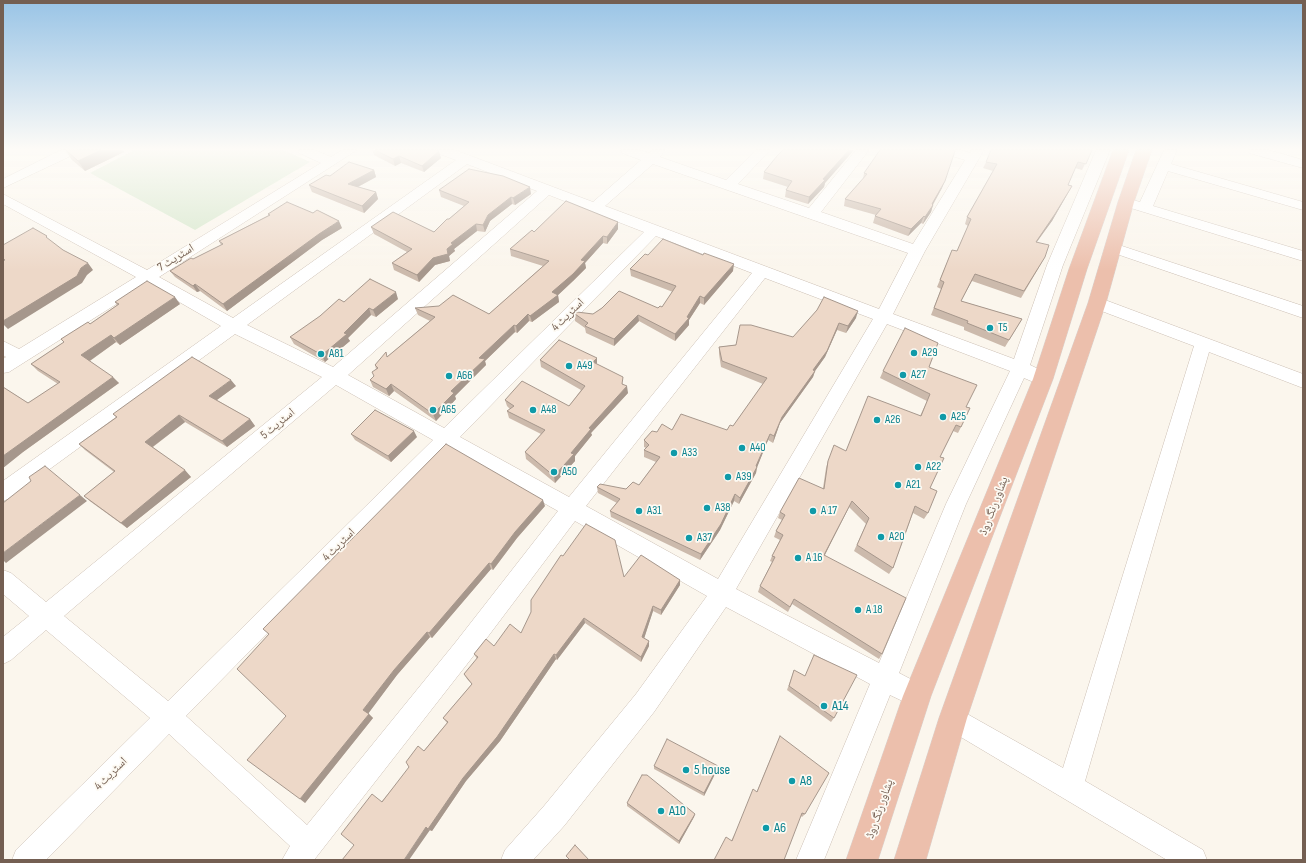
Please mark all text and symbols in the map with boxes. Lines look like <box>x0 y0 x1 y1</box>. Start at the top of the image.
street label: اسٹریٹ 7 <box>155 241 197 275</box>
street label: اسٹریٹ 4 <box>548 295 588 335</box>
place label: T5 <box>998 321 1008 335</box>
marker: T5 <box>985 323 995 333</box>
place label: A29 <box>922 346 938 360</box>
place label: A81 <box>329 347 344 361</box>
marker: A29 <box>909 348 919 358</box>
marker: A81 <box>316 349 326 359</box>
place label: A49 <box>577 359 593 373</box>
marker: A49 <box>564 361 574 371</box>
place label: A27 <box>911 368 926 382</box>
place label: A66 <box>457 369 473 383</box>
marker: A27 <box>898 370 908 380</box>
marker: A66 <box>444 371 454 381</box>
place label: A65 <box>441 403 456 417</box>
place label: A48 <box>541 403 557 417</box>
street label: اسٹریٹ 5 <box>258 405 298 443</box>
marker: A65 <box>428 405 438 415</box>
marker: A48 <box>528 405 538 415</box>
place label: A25 <box>951 410 966 424</box>
marker: A25 <box>938 412 948 422</box>
place label: A26 <box>885 413 901 427</box>
marker: A26 <box>872 415 882 425</box>
place label: A40 <box>750 441 766 455</box>
marker: A40 <box>737 443 747 453</box>
place label: A33 <box>682 446 697 460</box>
marker: A33 <box>669 448 679 458</box>
place label: A22 <box>926 460 941 474</box>
marker: A22 <box>913 462 923 472</box>
place label: A50 <box>562 465 577 479</box>
marker: A50 <box>549 467 559 477</box>
place label: A39 <box>736 470 752 484</box>
marker: A39 <box>723 472 733 482</box>
street label: پشاور رنگ روڈ <box>976 475 1012 537</box>
place label: A21 <box>906 478 921 492</box>
marker: A21 <box>893 480 903 490</box>
place label: A38 <box>715 501 730 515</box>
marker: A38 <box>702 503 712 513</box>
place label: A31 <box>647 504 661 518</box>
place label: A 17 <box>821 504 837 518</box>
marker: A31 <box>634 506 644 516</box>
marker: A 17 <box>808 506 818 516</box>
street label: اسٹریٹ 4 <box>319 525 359 565</box>
place label: A20 <box>889 530 905 544</box>
place label: A37 <box>697 531 712 545</box>
marker: A20 <box>876 532 886 542</box>
marker: A37 <box>684 533 694 543</box>
place label: A 16 <box>806 551 822 565</box>
marker: A 16 <box>793 553 803 563</box>
place label: A 18 <box>866 603 882 617</box>
marker: A 18 <box>853 605 863 615</box>
place label: A14 <box>832 698 849 714</box>
marker: A14 <box>819 701 829 711</box>
street label: اسٹریٹ 4 <box>91 754 131 794</box>
place label: 5 house <box>694 762 730 778</box>
marker: 5 house <box>681 765 691 775</box>
place label: A8 <box>800 773 812 789</box>
marker: A8 <box>787 776 797 786</box>
street label: پشاور رنگ روڈ <box>863 778 897 840</box>
place label: A10 <box>669 803 686 819</box>
marker: A10 <box>656 806 666 816</box>
place label: A6 <box>774 820 786 836</box>
marker: A6 <box>761 823 771 833</box>

